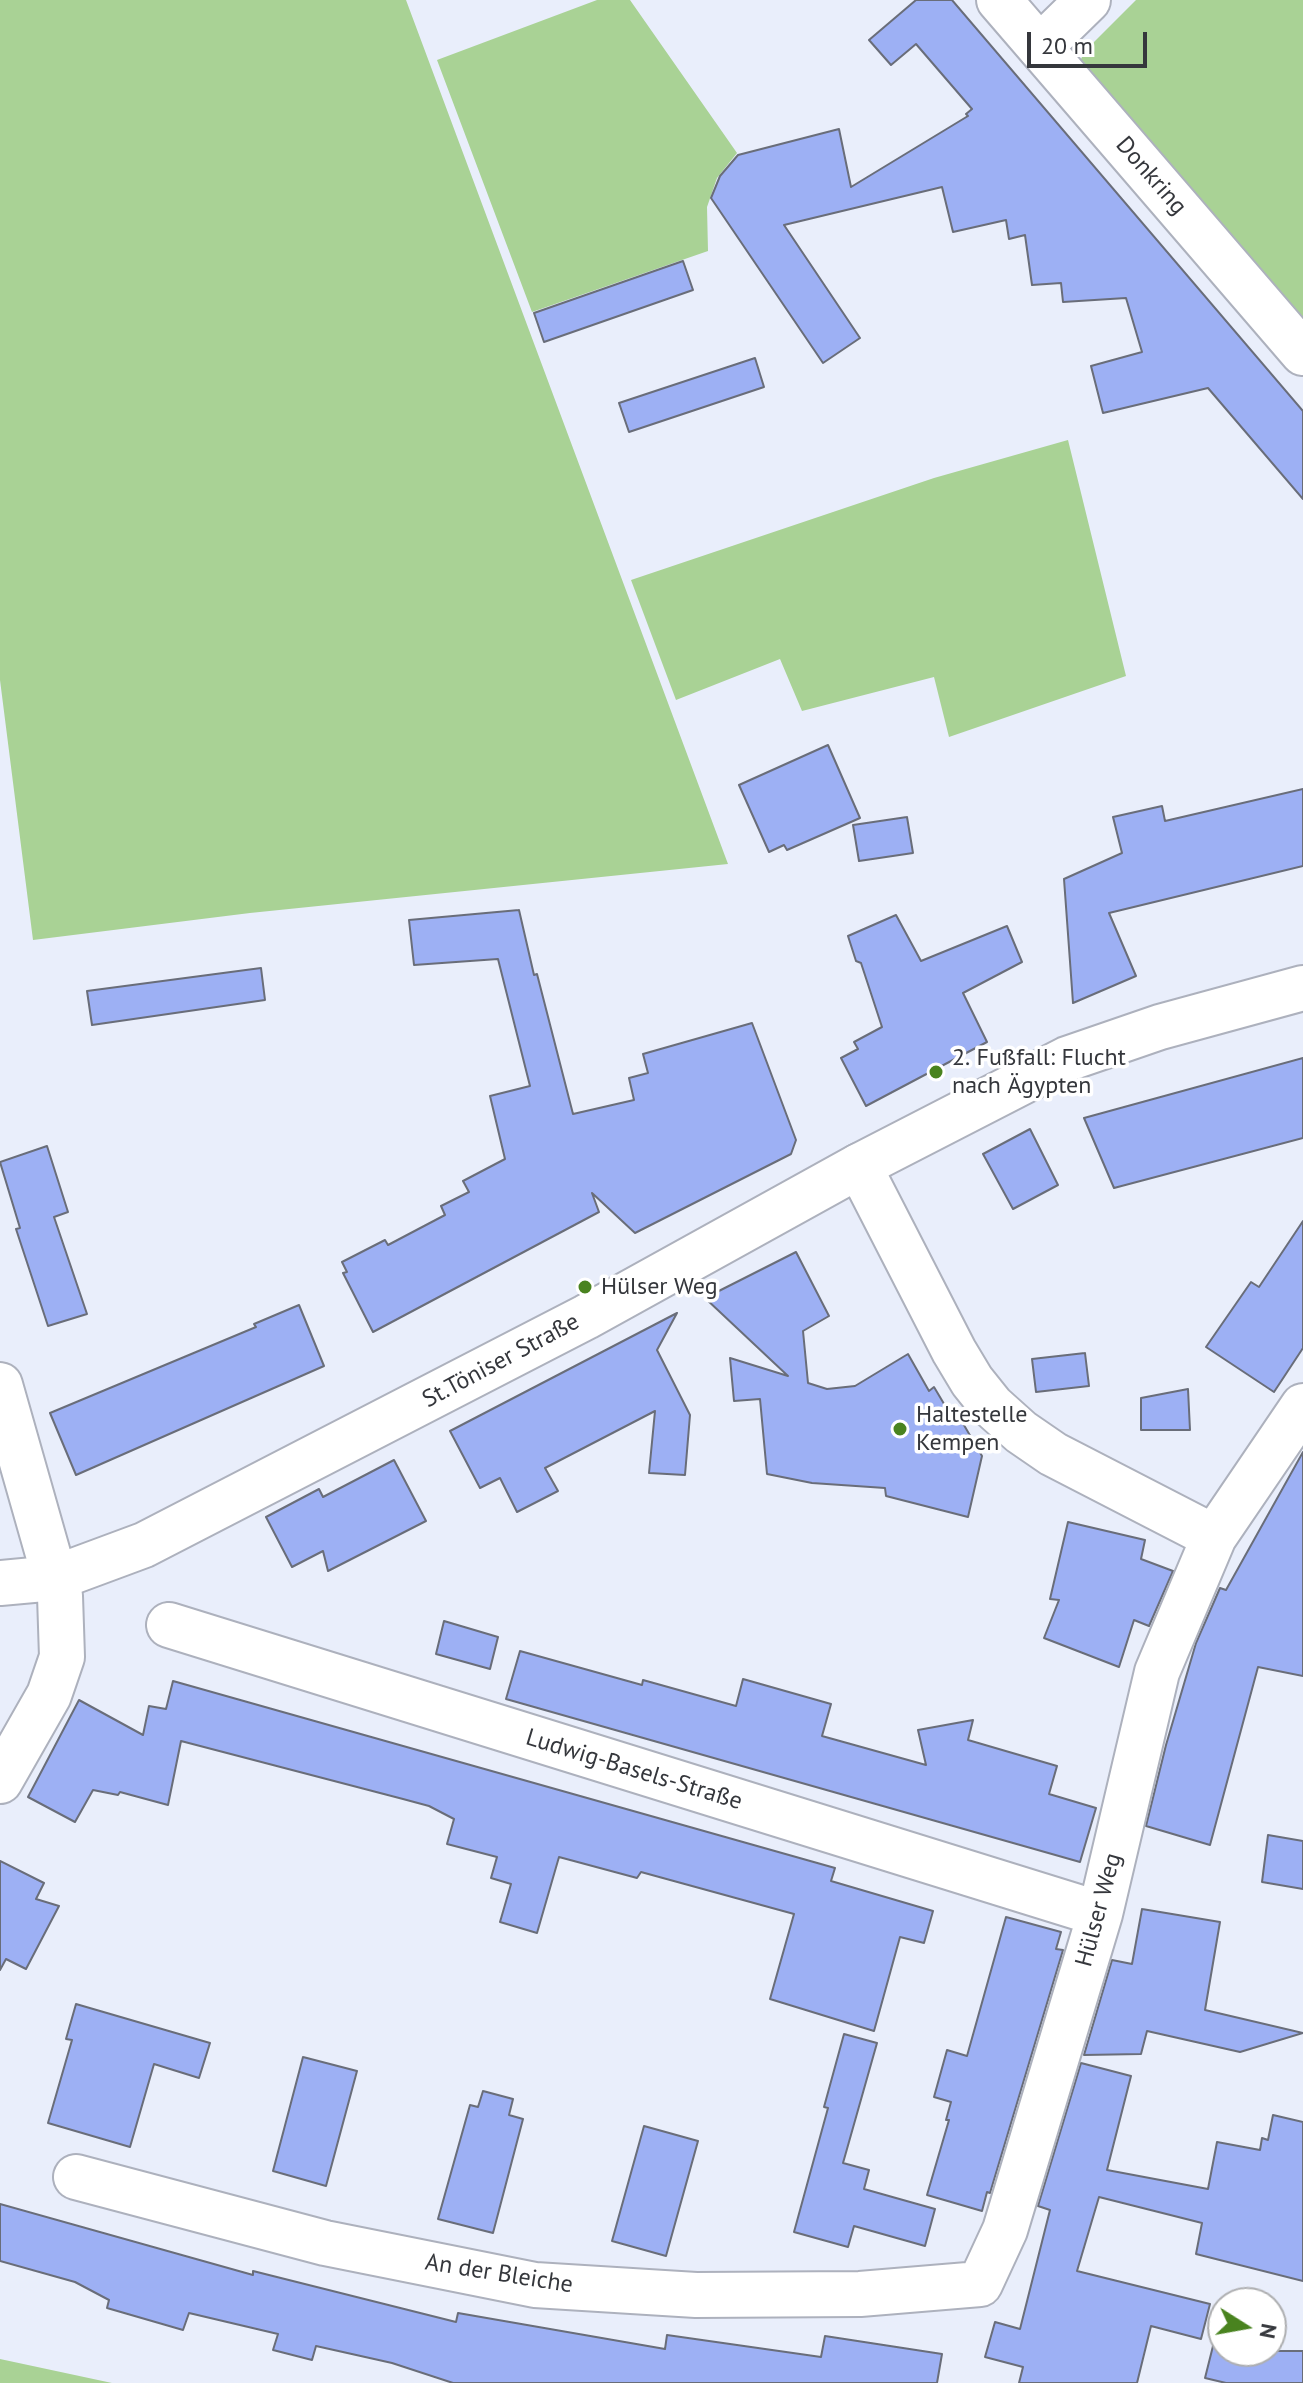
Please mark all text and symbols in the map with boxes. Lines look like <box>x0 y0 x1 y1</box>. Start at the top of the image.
scale bar <box>1031 16 1151 66</box>
text: 20 m <box>1041 30 1093 61</box>
street label: Donkring <box>1109 131 1193 221</box>
place label: 2. Fußfall: Flucht nach Ägypten <box>952 1044 1126 1100</box>
marker: 2. Fußfall: Flucht nach Ägypten <box>927 1063 945 1081</box>
place label: Hülser Weg <box>601 1273 718 1301</box>
marker: Hülser Weg <box>576 1278 594 1296</box>
street label: St.Töniser Straße <box>418 1308 584 1414</box>
place label: Haltestelle Kempen <box>916 1401 1027 1457</box>
marker: Haltestelle Kempen <box>891 1420 909 1438</box>
street label: Ludwig-Basels-Straße <box>522 1723 746 1817</box>
street label: Hülser Weg <box>1070 1850 1128 1970</box>
street label: An der Bleiche <box>423 2248 575 2300</box>
north arrow <box>1207 2287 1287 2367</box>
text: N <box>1253 2321 1284 2341</box>

